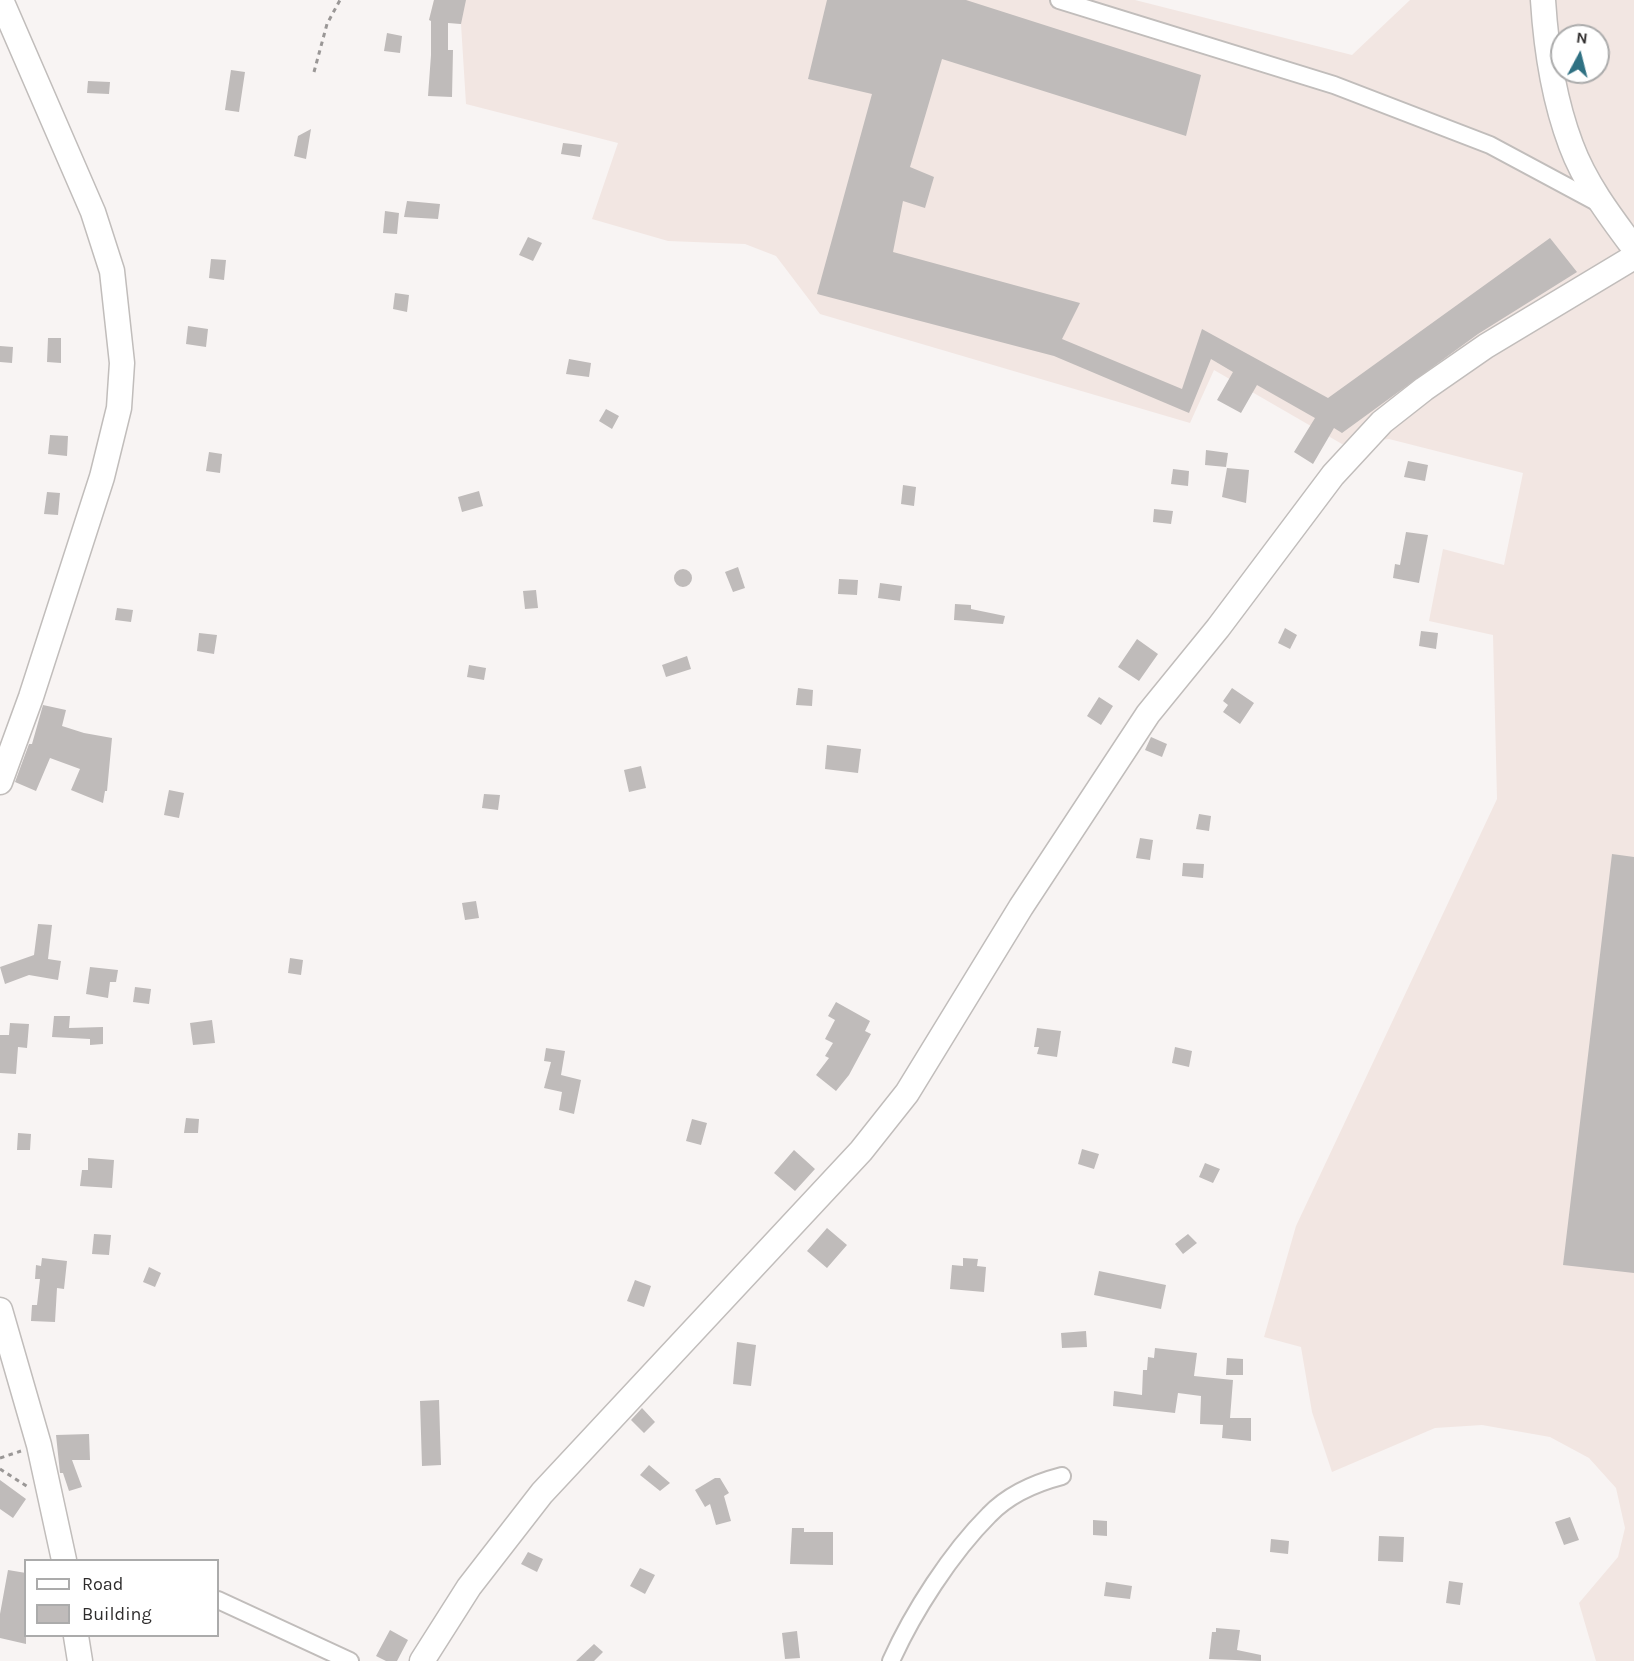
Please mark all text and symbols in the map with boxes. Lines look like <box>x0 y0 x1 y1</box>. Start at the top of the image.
north arrow <box>1550 24 1610 84</box>
text: N <box>1575 27 1589 48</box>
legend <box>24 1559 219 1637</box>
text: Road <box>82 1573 123 1595</box>
text: Building <box>82 1603 152 1625</box>

